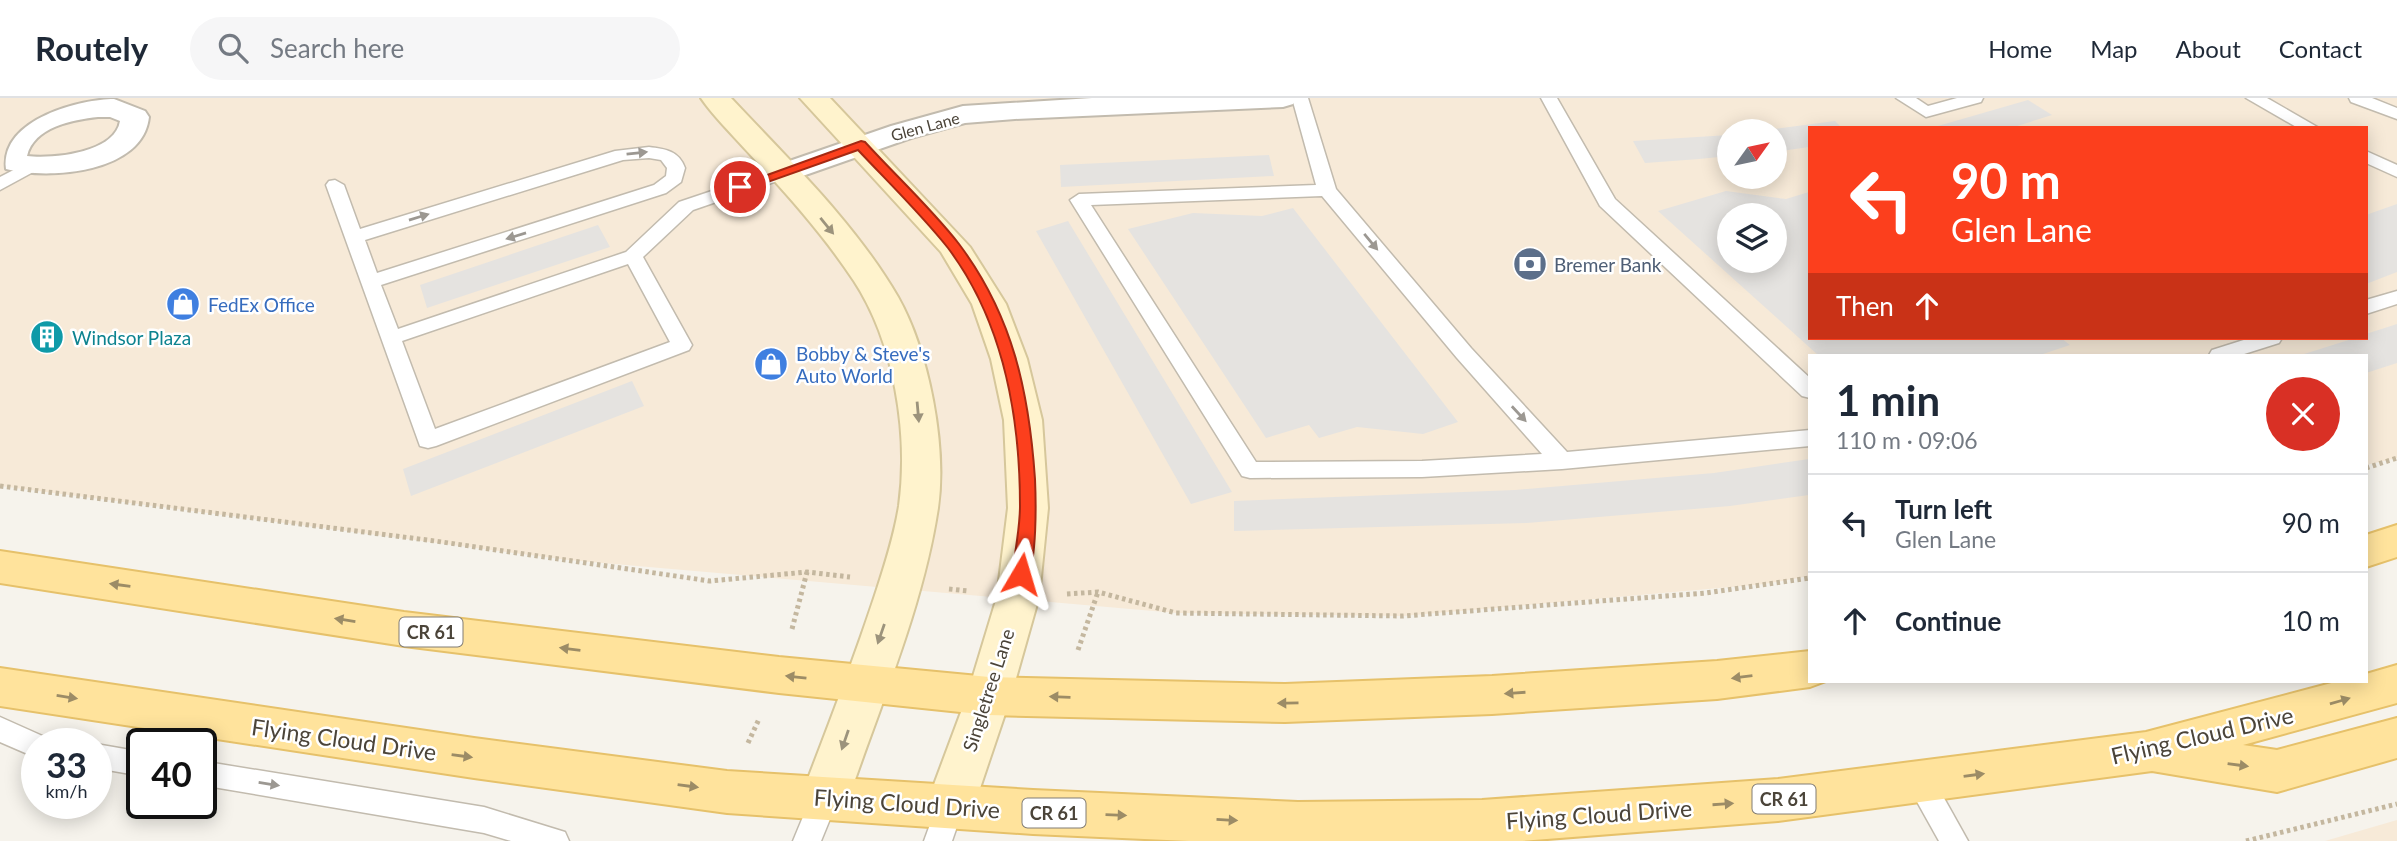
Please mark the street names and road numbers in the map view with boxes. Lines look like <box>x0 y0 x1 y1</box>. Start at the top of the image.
street label: Glen Lane <box>889 108 961 144</box>
road number: CR 61 <box>400 618 462 646</box>
street label: Singletree Lane <box>957 626 1019 754</box>
street label: Flying Cloud Drive <box>2108 700 2296 770</box>
street label: Flying Cloud Drive <box>250 712 438 766</box>
street label: Flying Cloud Drive <box>813 783 1001 823</box>
road number: CR 61 <box>1752 784 1816 814</box>
street label: Flying Cloud Drive <box>1505 794 1693 834</box>
road number: CR 61 <box>1023 798 1086 828</box>

